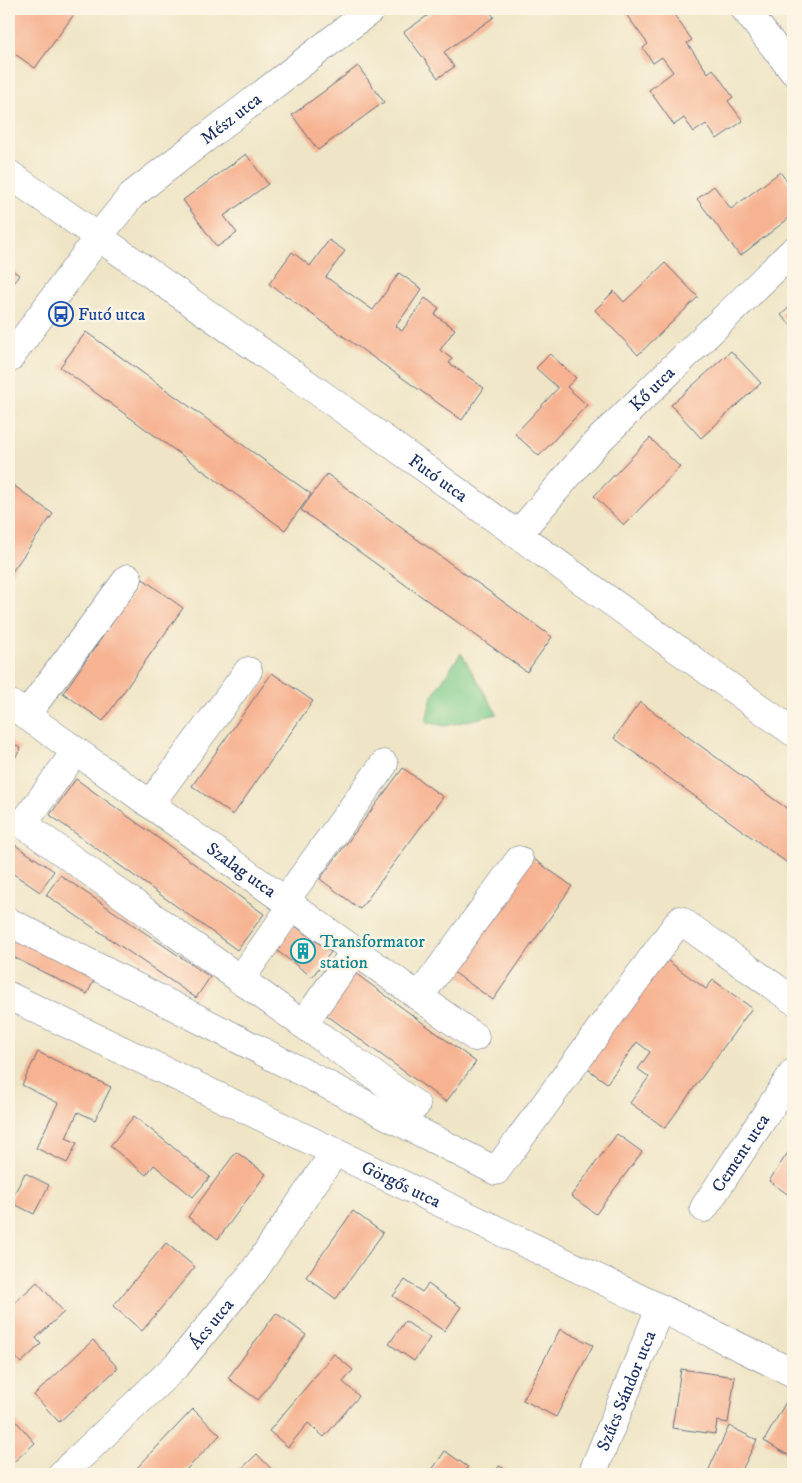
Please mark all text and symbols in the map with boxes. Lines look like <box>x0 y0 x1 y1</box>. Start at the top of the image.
street label: Mész utca <box>196 89 267 150</box>
bus stop icon: Futó utca <box>48 301 74 327</box>
place label: Futó utca <box>78 304 146 326</box>
street label: Kő utca <box>625 362 680 416</box>
street label: Futó utca <box>404 450 472 507</box>
street label: Szalag utca <box>202 838 280 903</box>
place label: Transformator station <box>320 931 425 974</box>
building icon: Transformator station <box>290 938 316 964</box>
street label: Cement utca <box>707 1110 775 1197</box>
street label: Görgős utca <box>358 1157 444 1213</box>
street label: Ács utca <box>184 1294 239 1354</box>
street label: Szűcs Sándor utca <box>593 1327 662 1455</box>

